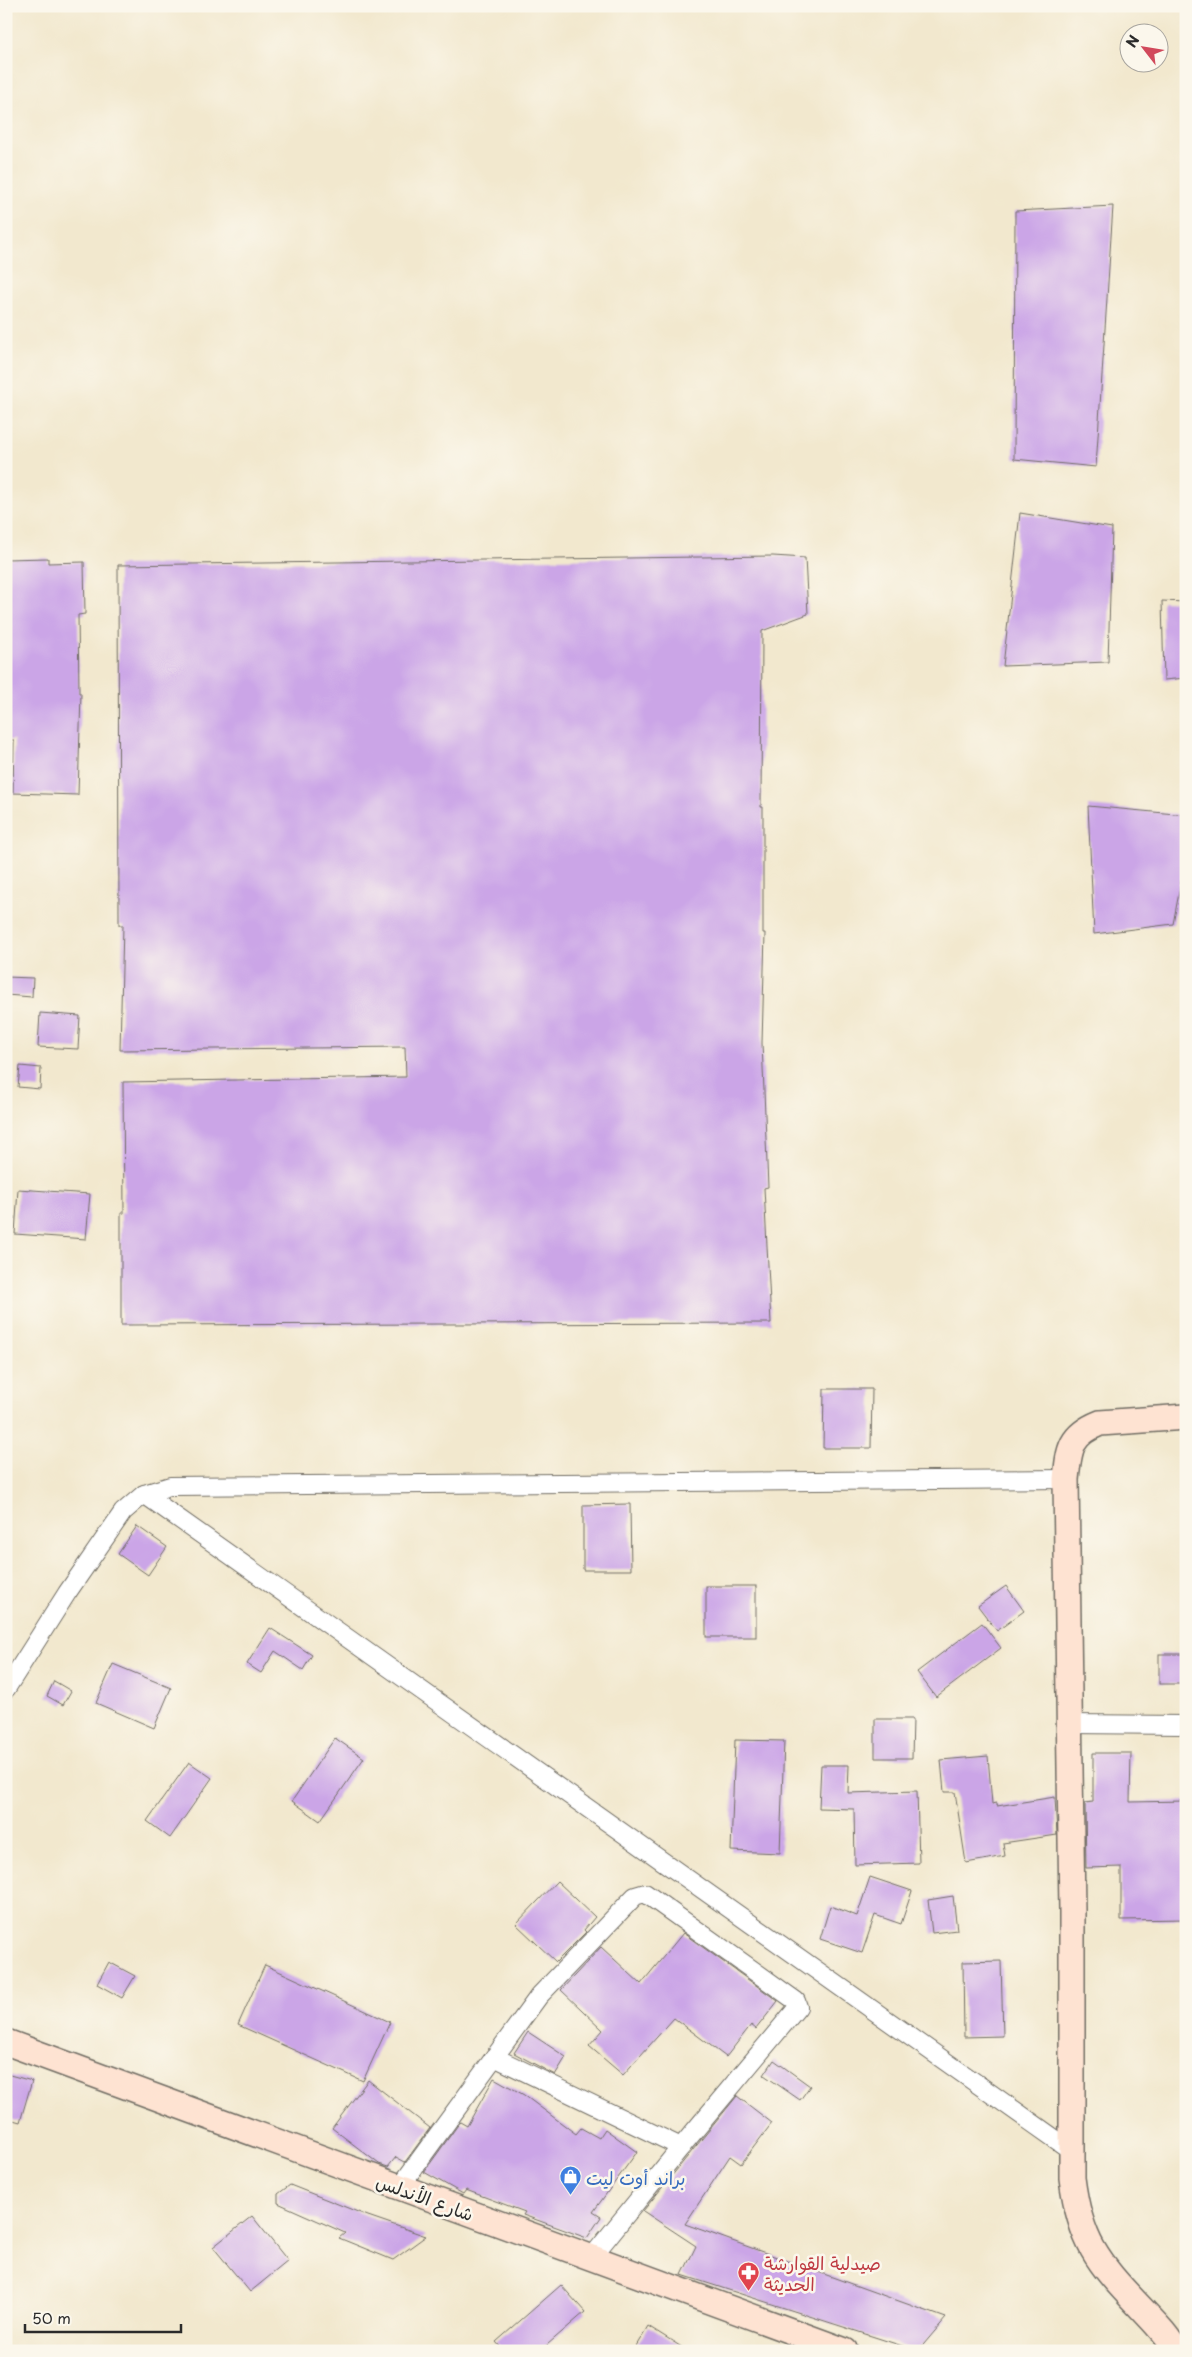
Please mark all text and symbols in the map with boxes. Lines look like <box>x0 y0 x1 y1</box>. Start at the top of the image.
north arrow <box>1120 22 1170 72</box>
text: N <box>1121 31 1144 51</box>
place label: براند أوت ليت <box>586 2164 686 2191</box>
shop icon: براند أوت ليت <box>558 2165 582 2196</box>
street label: شارع الأندلس <box>373 2167 477 2227</box>
place label: صيدلية القوارشة الحديثة <box>764 2249 881 2297</box>
pharmacy icon: صيدلية القوارشة الحديثة <box>736 2260 760 2291</box>
scale bar <box>25 2302 181 2334</box>
text: 50 m <box>32 2306 71 2329</box>

